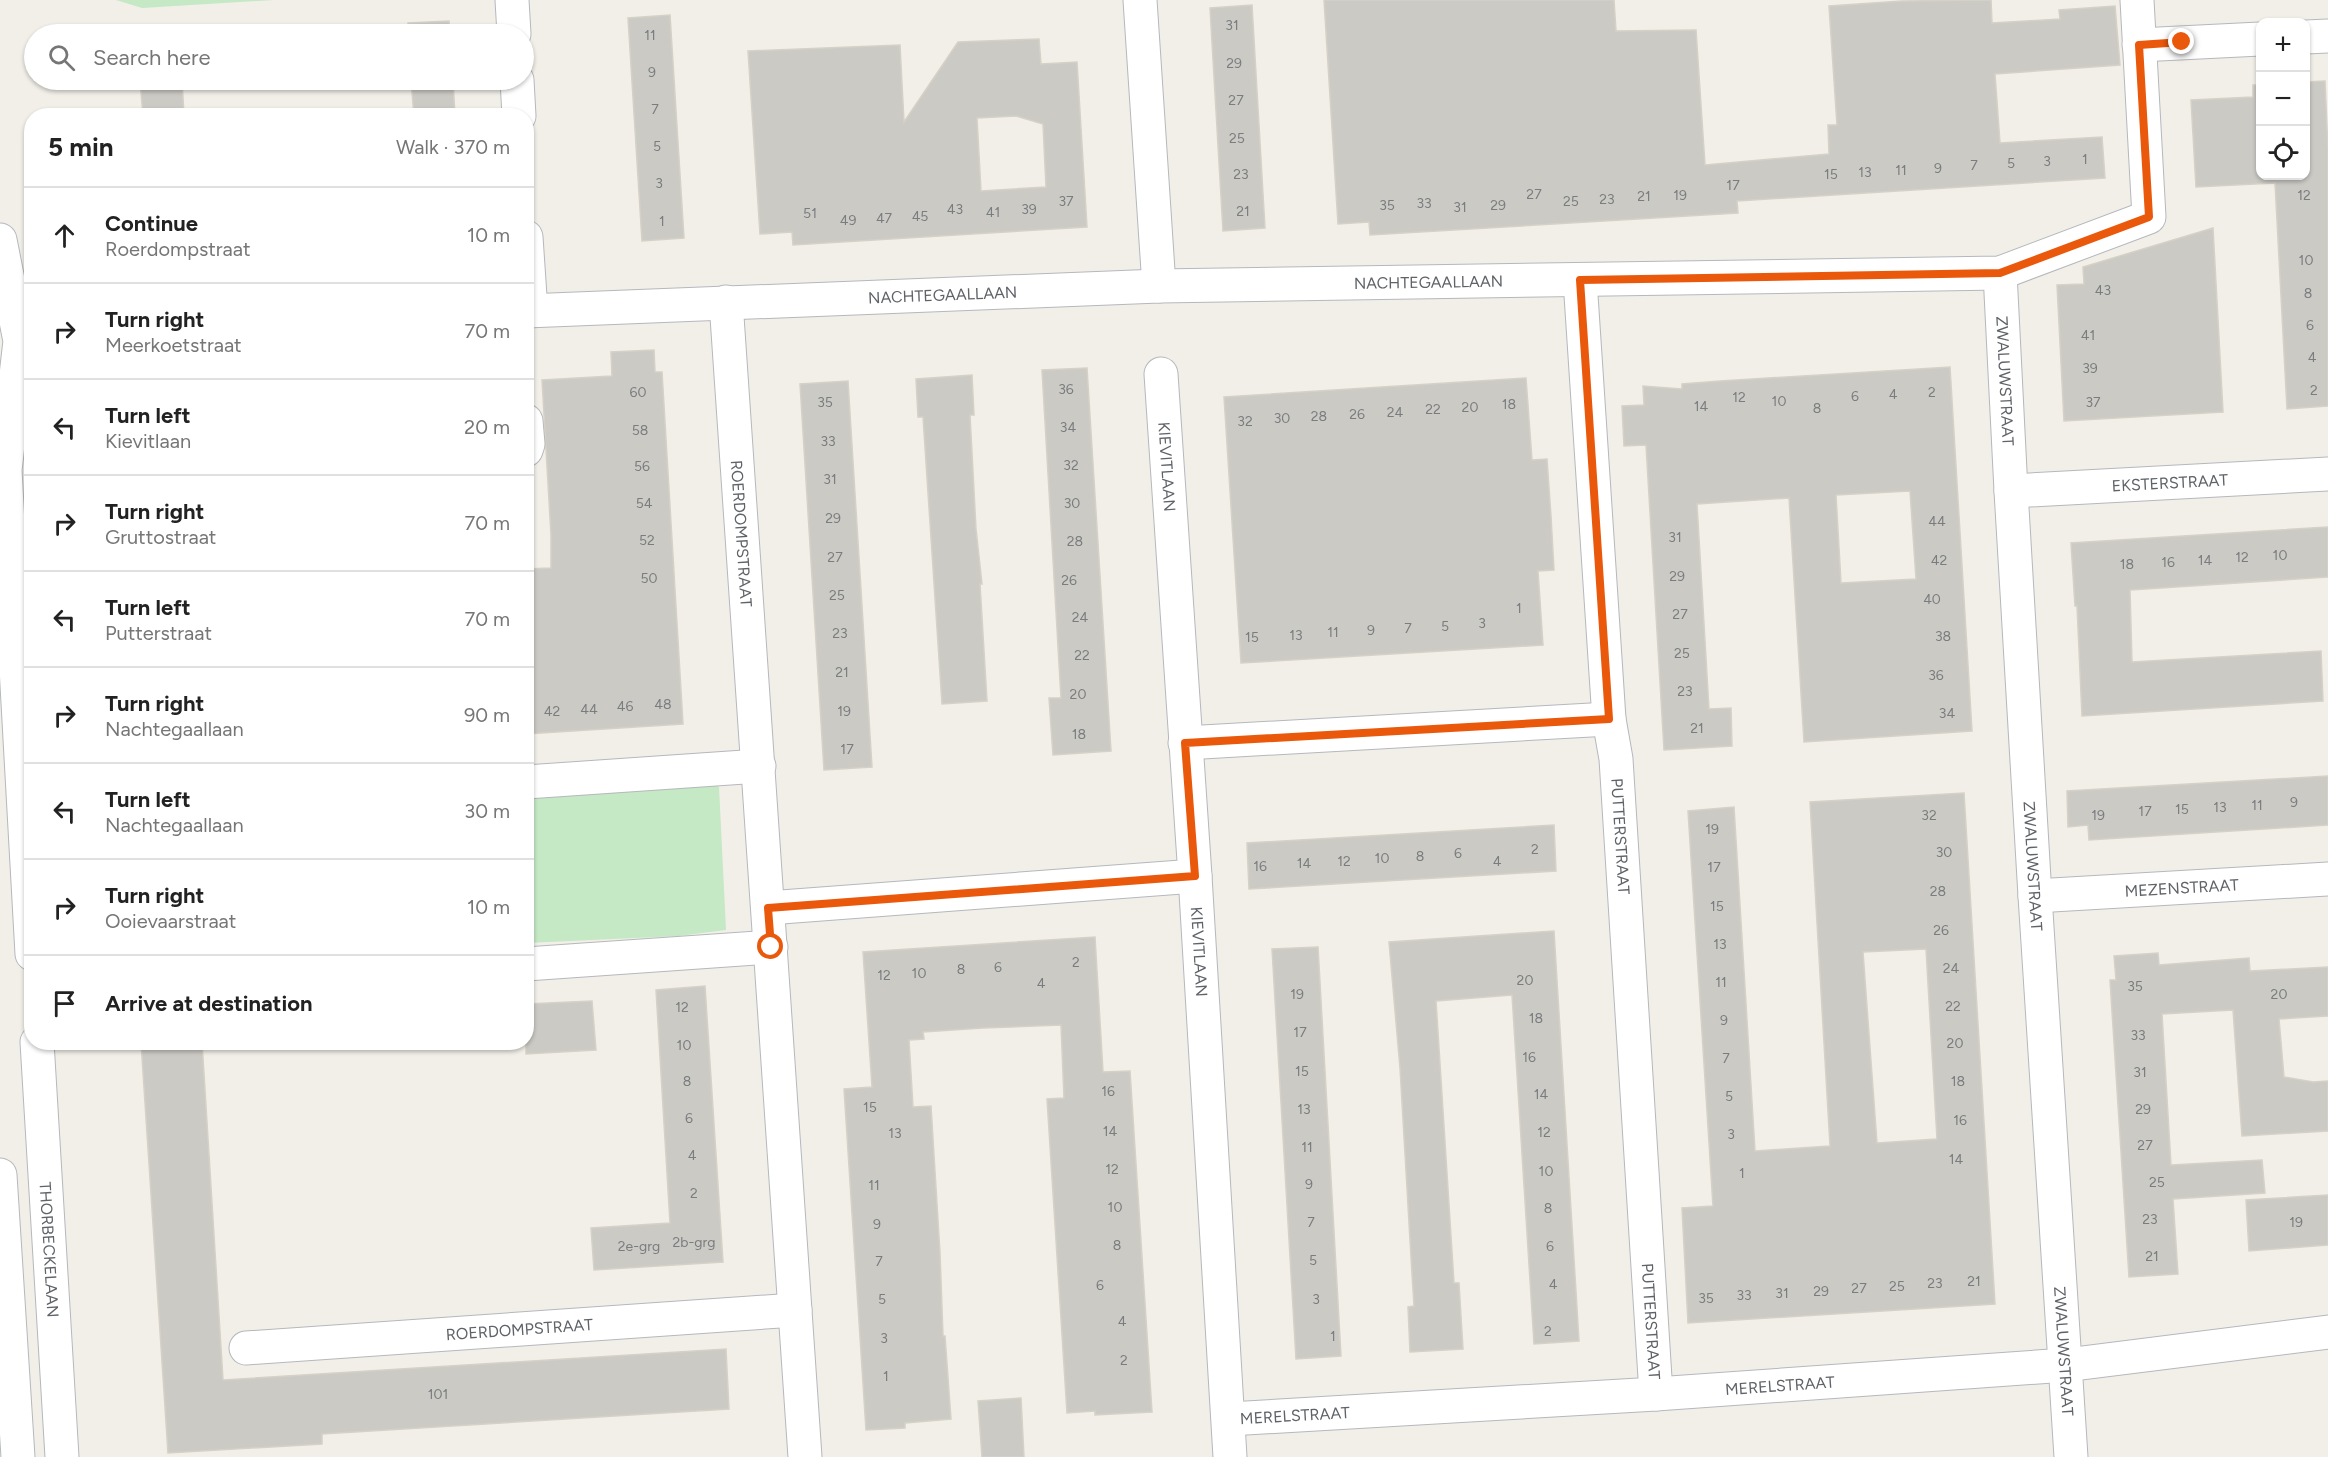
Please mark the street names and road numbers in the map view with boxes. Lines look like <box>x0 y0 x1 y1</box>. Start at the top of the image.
street label: NACHTEGAALLAAN <box>1354 272 1503 293</box>
street label: NACHTEGAALLAAN <box>868 283 1018 307</box>
street label: ZWALUWSTRAAT <box>1992 316 2018 446</box>
street label: KIEVITLAAN <box>1154 421 1179 513</box>
street label: ROERDOMPSTRAAT <box>727 459 756 608</box>
street label: EKSTERSTRAAT <box>2111 470 2229 496</box>
street label: PUTTERSTRAAT <box>1607 777 1634 895</box>
street label: ZWALUWSTRAAT <box>2019 801 2046 932</box>
street label: MEZENSTRAAT <box>2124 875 2239 901</box>
street label: KIEVITLAAN <box>1187 906 1211 997</box>
street label: THORBECKELAAN <box>35 1181 63 1318</box>
street label: PUTTERSTRAAT <box>1638 1263 1664 1380</box>
street label: ZWALUWSTRAAT <box>2050 1286 2077 1417</box>
street label: ROERDOMPSTRAAT <box>445 1315 594 1344</box>
street label: MERELSTRAAT <box>1725 1372 1836 1399</box>
street label: MERELSTRAAT <box>1240 1403 1350 1428</box>

